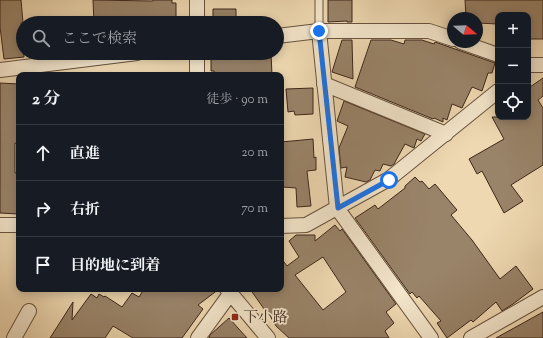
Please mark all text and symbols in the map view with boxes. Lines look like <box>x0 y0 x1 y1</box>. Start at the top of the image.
north arrow <box>447 12 483 48</box>
map controls <box>495 12 531 120</box>
button: + <box>495 12 531 48</box>
search box <box>16 16 284 60</box>
route end <box>310 22 328 40</box>
icon: search <box>30 27 52 49</box>
text: ここで検索 <box>62 29 137 50</box>
button: − <box>495 48 531 84</box>
button: locate <box>495 84 531 120</box>
text: 2 分 <box>32 88 61 112</box>
text: 徒歩 · 90 m <box>206 91 268 109</box>
icon: ahead <box>32 142 54 164</box>
text: 直進 <box>70 144 100 165</box>
text: 20 m <box>242 144 268 162</box>
route start <box>380 171 398 189</box>
icon: right <box>32 198 54 220</box>
text: 右折 <box>70 200 100 221</box>
text: 70 m <box>241 200 268 218</box>
icon: arrive <box>32 254 54 276</box>
text: 目的地に到着 <box>70 256 160 277</box>
place label: 下小路 <box>243 308 288 329</box>
marker: 下小路 <box>230 312 240 322</box>

